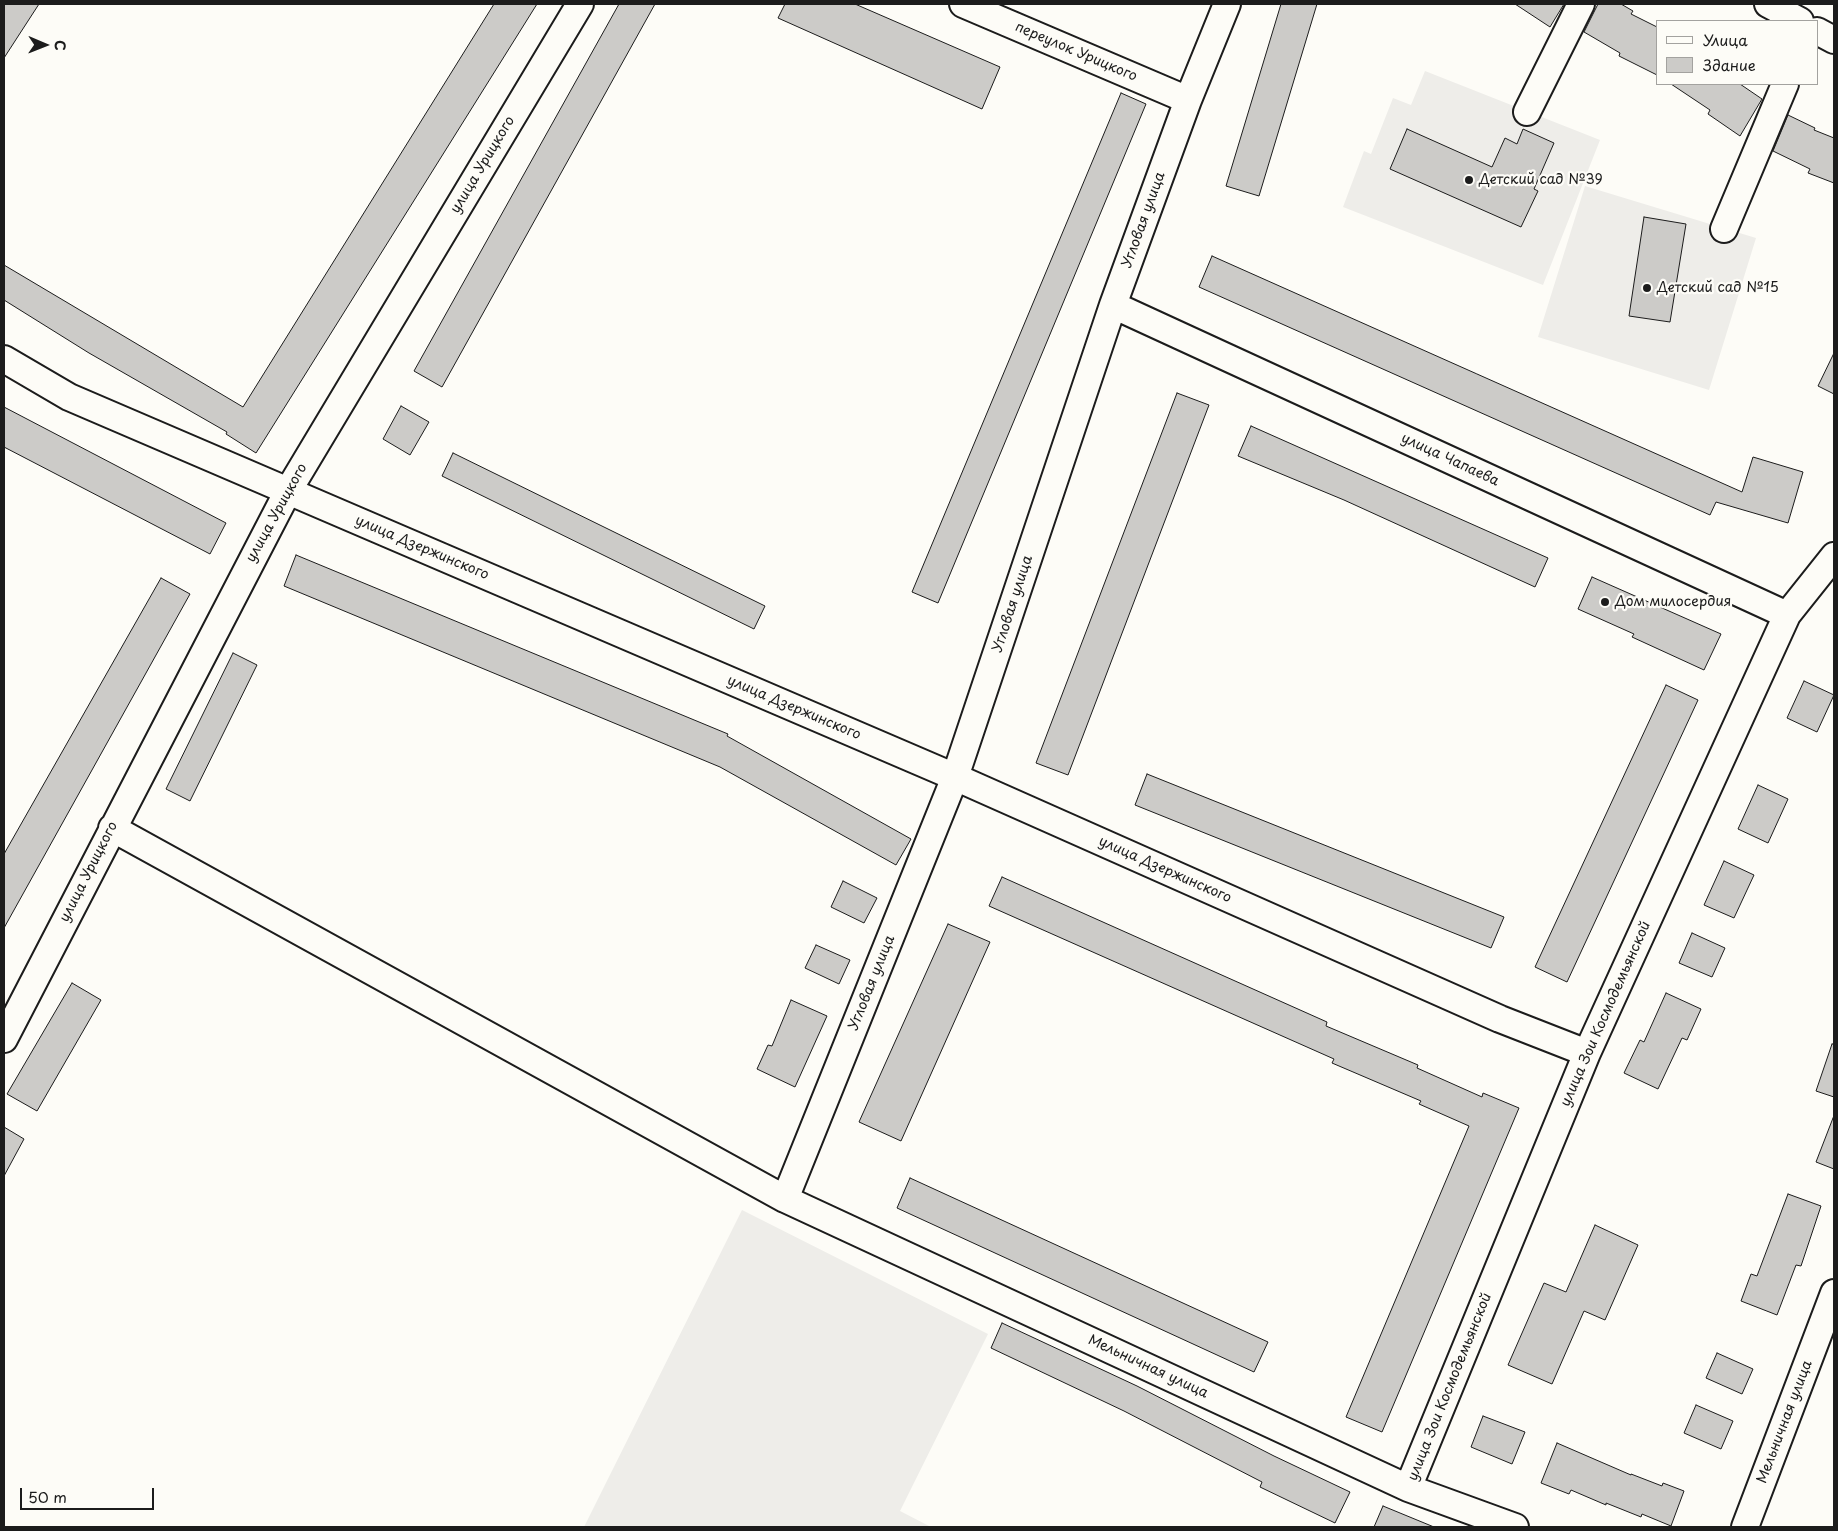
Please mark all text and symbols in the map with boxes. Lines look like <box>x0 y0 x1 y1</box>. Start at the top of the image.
street label: переулок Урицкого <box>1012 19 1140 85</box>
north arrow <box>20 20 70 70</box>
legend <box>1656 20 1818 85</box>
text: Улица <box>1703 28 1748 51</box>
text: С <box>50 40 71 51</box>
text: Здание <box>1703 53 1756 76</box>
street label: улица Урицкого <box>447 113 519 217</box>
street label: Угловая улица <box>1119 170 1169 270</box>
place label: Детский сад №39 <box>1479 172 1603 188</box>
marker: Детский сад №39 <box>1463 174 1475 186</box>
place label: Детский сад №15 <box>1657 280 1779 296</box>
marker: Детский сад №15 <box>1641 282 1653 294</box>
street label: улица Чапаева <box>1398 430 1502 490</box>
street label: улица Урицкого <box>243 461 311 565</box>
street label: улица Дзержинского <box>353 512 491 584</box>
street label: Угловая улица <box>989 553 1037 655</box>
place label: Дом милосердия <box>1615 594 1731 610</box>
marker: Дом милосердия <box>1599 596 1611 608</box>
street label: улица Дзержинского <box>725 672 863 744</box>
street label: улица Урицкого <box>56 819 122 925</box>
street label: улица Дзержинского <box>1096 833 1234 907</box>
street label: улица Зои Космодемьянской <box>1557 919 1655 1109</box>
street label: Угловая улица <box>845 933 899 1033</box>
street label: улица Зои Космодемьянской <box>1405 1291 1495 1483</box>
street label: Мельничная улица <box>1085 1332 1211 1402</box>
street label: Мельничная улица <box>1754 1358 1816 1486</box>
scale bar <box>22 1478 156 1510</box>
text: 50 m <box>28 1485 67 1508</box>

